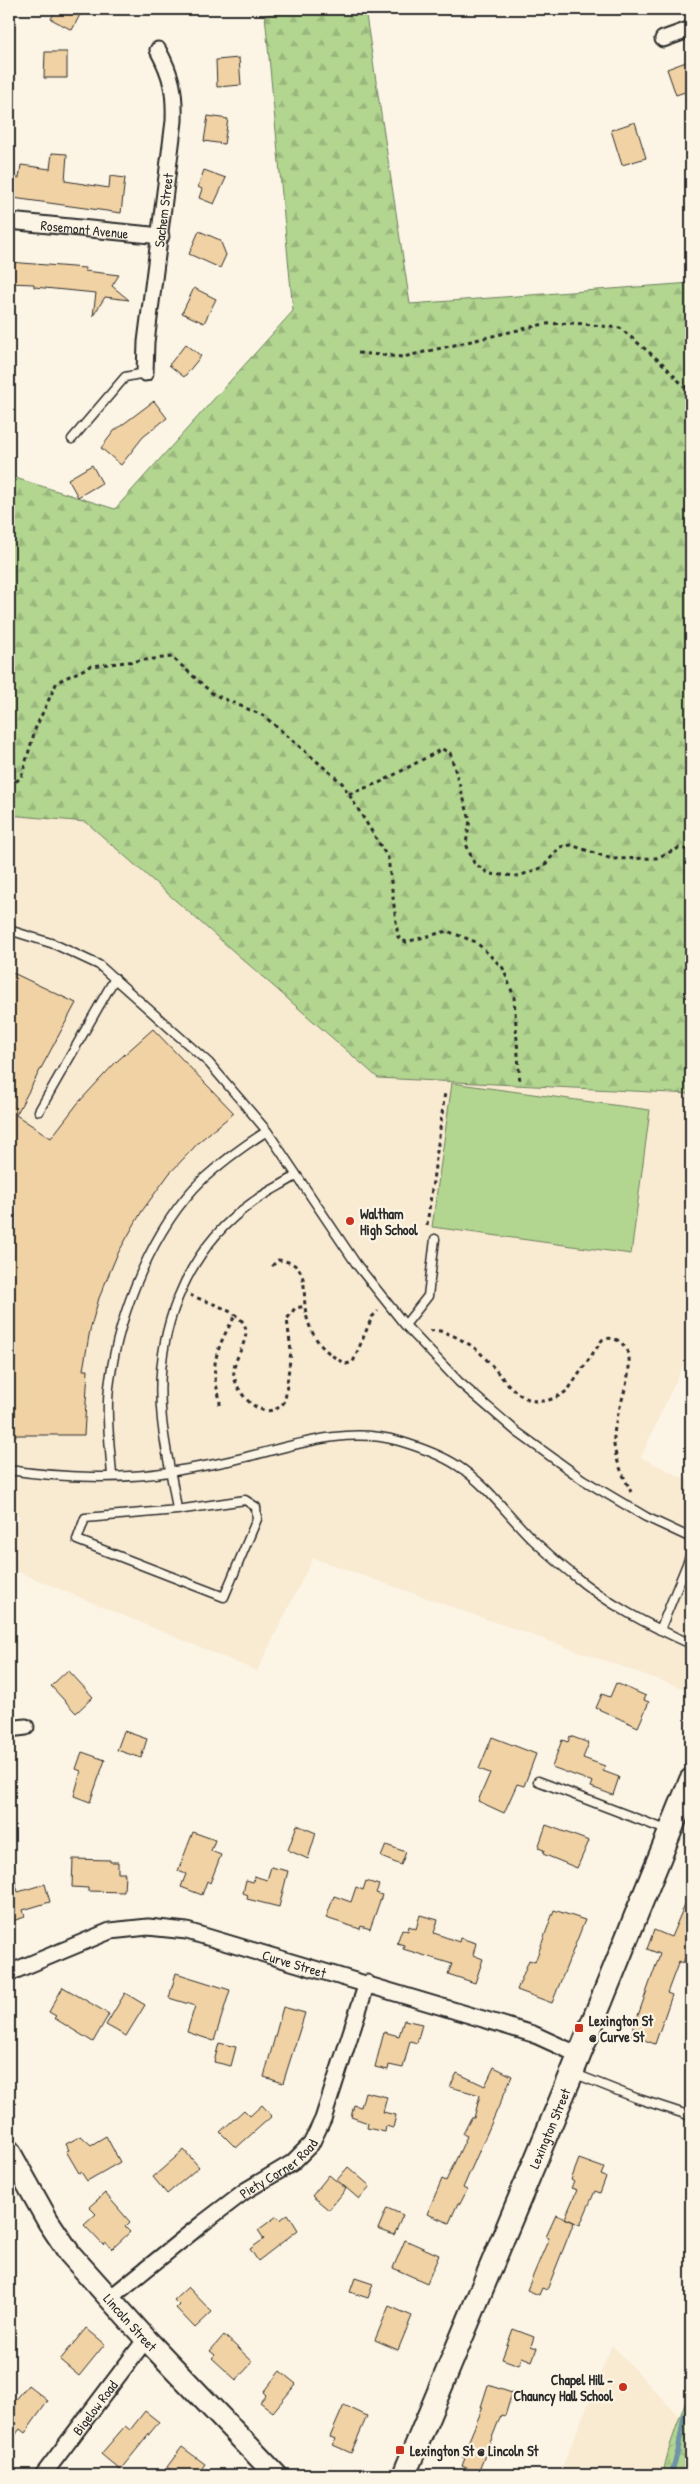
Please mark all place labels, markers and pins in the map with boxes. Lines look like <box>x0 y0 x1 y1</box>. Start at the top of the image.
place label: Waltham High School <box>360 1204 418 1241</box>
marker: Waltham High School <box>344 1215 356 1227</box>
place label: Lexington St @ Curve St <box>589 2011 654 2046</box>
marker: Lexington St @ Curve St <box>573 2022 585 2034</box>
place label: Chapel Hill - Chauncy Hall School <box>513 2370 613 2407</box>
marker: Chapel Hill - Chauncy Hall School <box>617 2381 629 2393</box>
place label: Lexington St @ Lincoln St <box>410 2441 540 2462</box>
marker: Lexington St @ Lincoln St <box>394 2444 406 2456</box>

